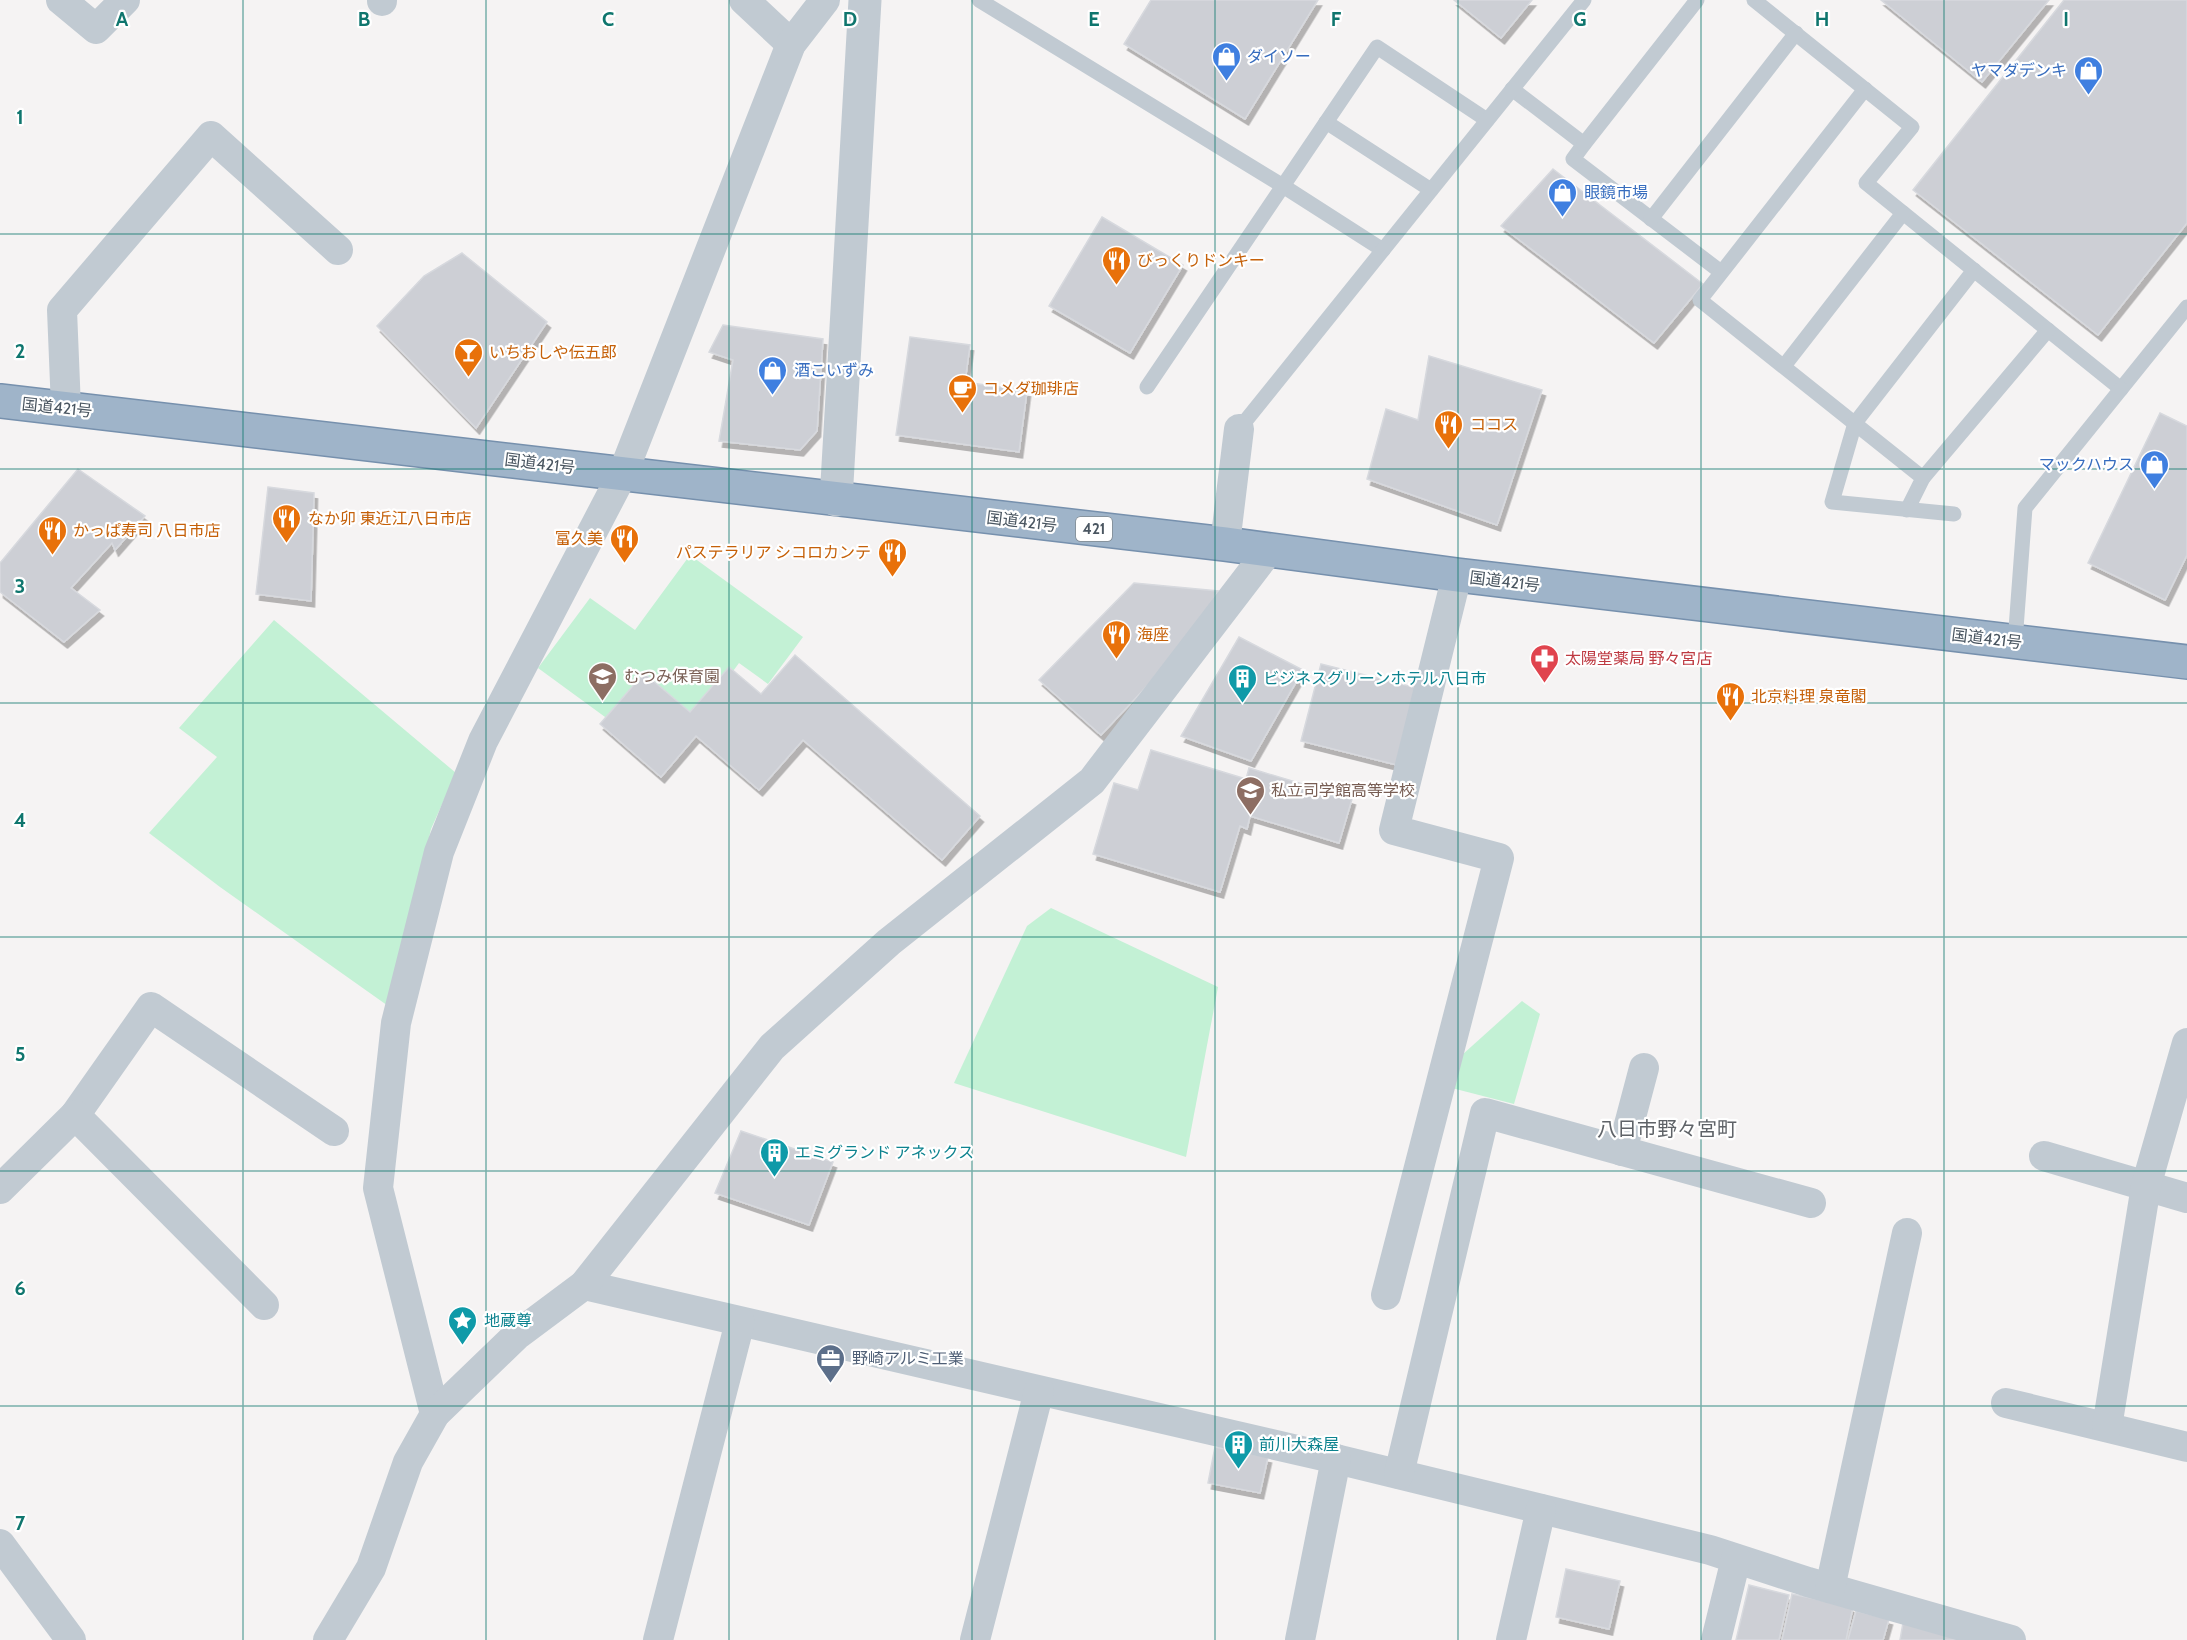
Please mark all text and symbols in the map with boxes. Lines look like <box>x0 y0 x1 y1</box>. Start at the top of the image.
text: A <box>116 7 129 31</box>
text: B <box>358 7 370 31</box>
text: C <box>602 7 614 31</box>
text: D <box>843 7 857 31</box>
text: E <box>1088 7 1100 31</box>
text: F <box>1331 7 1342 31</box>
text: G <box>1573 7 1587 31</box>
text: H <box>1815 7 1829 31</box>
text: I <box>2063 7 2069 31</box>
shop icon: ダイソー <box>1210 40 1242 82</box>
place label: ダイソー <box>1247 47 1311 66</box>
shop icon: ヤマダデンキ <box>2072 54 2104 96</box>
place label: ヤマダデンキ <box>1971 61 2067 80</box>
text: 1 <box>16 105 24 129</box>
shop icon: 眼鏡市場 <box>1547 176 1579 218</box>
place label: 眼鏡市場 <box>1584 183 1648 202</box>
restaurant icon: びっくりドンキー <box>1100 244 1132 286</box>
place label: びっくりドンキー <box>1137 251 1265 270</box>
bar icon: いちおしや伝五郎 <box>452 336 484 378</box>
text: 2 <box>15 339 25 363</box>
place label: いちおしや伝五郎 <box>489 343 617 362</box>
shop icon: 酒こいずみ <box>757 354 789 396</box>
place label: 酒こいずみ <box>794 361 874 380</box>
cafe icon: コメダ珈琲店 <box>946 372 978 414</box>
place label: コメダ珈琲店 <box>983 379 1079 398</box>
street label: 国道421号 <box>21 394 93 421</box>
restaurant icon: ココス <box>1433 408 1465 450</box>
place label: ココス <box>1470 415 1518 434</box>
shop icon: マックハウス <box>2139 448 2171 490</box>
street label: 国道421号 <box>504 450 576 477</box>
place label: マックハウス <box>2039 455 2134 474</box>
restaurant icon: なか卯 東近江八日市店 <box>271 502 303 544</box>
street label: 国道421号 <box>986 508 1058 535</box>
place label: なか卯 東近江八日市店 <box>308 509 472 528</box>
restaurant icon: かっぱ寿司 八日市店 <box>36 514 68 556</box>
road number: 421 <box>1076 517 1112 541</box>
place label: かっぱ寿司 八日市店 <box>73 521 221 540</box>
restaurant icon: 富久美 <box>608 522 640 564</box>
place label: 富久美 <box>555 529 603 548</box>
restaurant icon: パステラリア シコロカンテ <box>876 536 908 578</box>
place label: パステラリア シコロカンテ <box>675 543 871 562</box>
street label: 国道421号 <box>1469 568 1541 595</box>
text: 3 <box>15 574 25 598</box>
restaurant icon: 海座 <box>1100 618 1132 660</box>
place label: 海座 <box>1137 625 1169 644</box>
street label: 国道421号 <box>1951 625 2023 652</box>
pharmacy icon: 太陽堂薬局 野々宮店 <box>1528 642 1560 684</box>
place label: 太陽堂薬局 野々宮店 <box>1565 649 1713 668</box>
school or university icon: むつみ保育園 <box>587 660 619 702</box>
building icon: ビジネスグリーンホテル八日市 <box>1226 662 1258 704</box>
place label: むつみ保育園 <box>624 667 720 686</box>
place label: ビジネスグリーンホテル八日市 <box>1263 669 1486 688</box>
restaurant icon: 北京料理 泉竜閣 <box>1714 680 1746 722</box>
place label: 北京料理 泉竜閣 <box>1751 687 1867 706</box>
school or university icon: 私立司学館高等学校 <box>1234 774 1266 816</box>
place label: 私立司学館高等学校 <box>1271 781 1415 800</box>
text: 4 <box>14 808 26 832</box>
text: 5 <box>15 1042 25 1066</box>
district label: 八日市野々宮町 <box>1597 1117 1737 1141</box>
building icon: エミグランド アネックス <box>758 1136 790 1178</box>
place label: エミグランド アネックス <box>795 1143 974 1162</box>
text: 6 <box>14 1276 26 1300</box>
place icon: 地蔵尊 <box>447 1304 479 1346</box>
place label: 地蔵尊 <box>484 1311 532 1330</box>
office icon: 野崎アルミ工業 <box>815 1342 847 1384</box>
place label: 野崎アルミ工業 <box>852 1349 964 1368</box>
building icon: 前川大森屋 <box>1222 1428 1254 1470</box>
place label: 前川大森屋 <box>1259 1435 1339 1454</box>
text: 7 <box>15 1511 26 1535</box>

